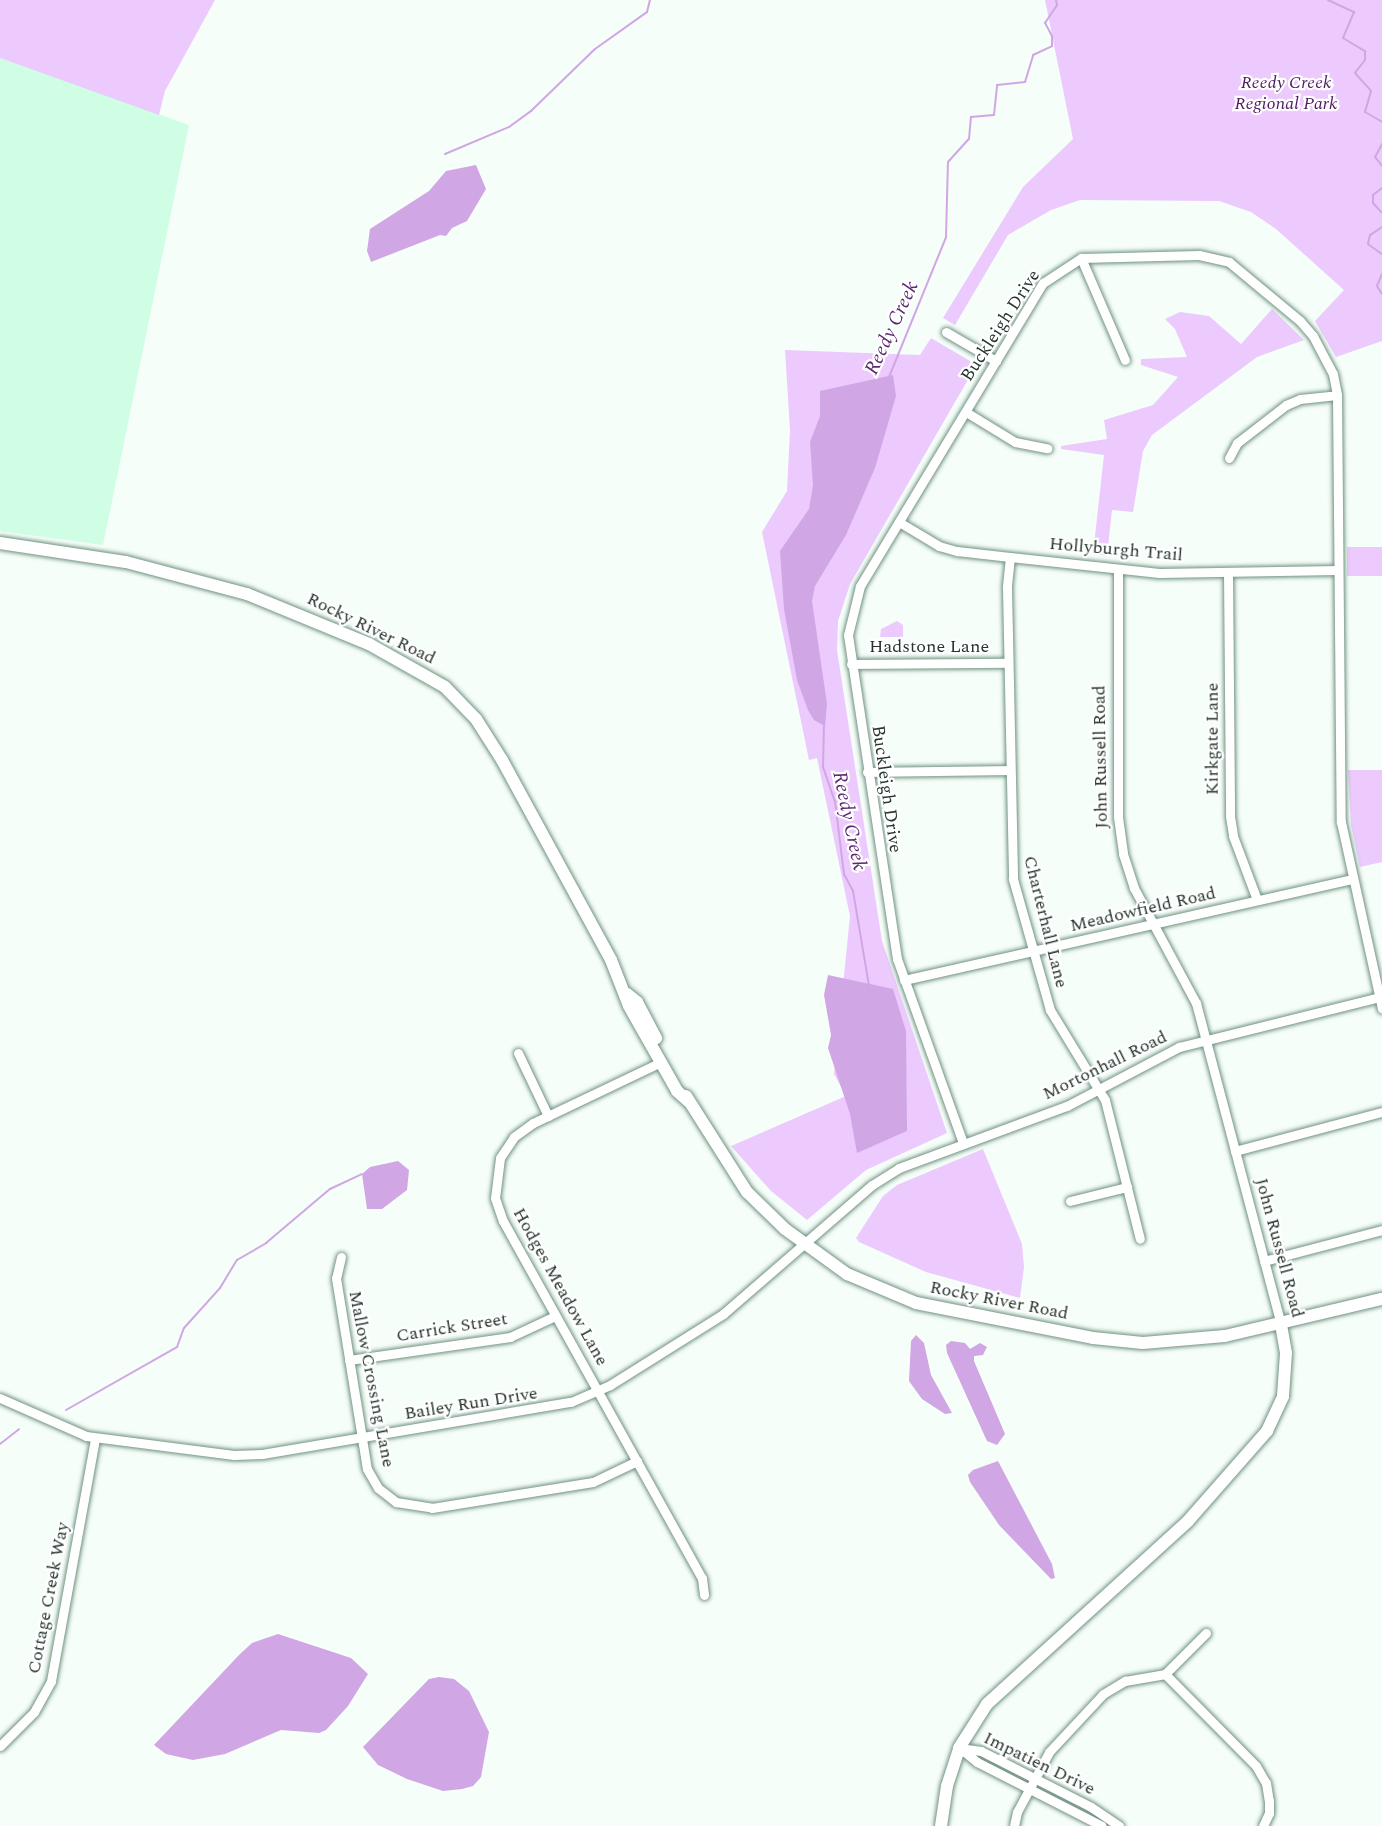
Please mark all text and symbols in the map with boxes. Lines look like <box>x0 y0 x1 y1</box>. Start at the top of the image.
park label: Reedy Creek Regional Park <box>1235 73 1337 116</box>
street label: Buckleigh Drive <box>957 266 1045 386</box>
water label: Reedy Creek <box>860 277 924 379</box>
street label: Hollyburgh Trail <box>1048 533 1184 567</box>
street label: Rocky River Road <box>303 588 439 670</box>
street label: Hadstone Lane <box>869 636 989 658</box>
street label: Kirkgate Lane <box>1202 683 1224 795</box>
street label: John Russell Road <box>1089 685 1113 829</box>
street label: Buckleigh Drive <box>866 724 906 854</box>
water label: Reedy Creek <box>827 769 871 873</box>
street label: Charterhall Lane <box>1018 854 1072 990</box>
street label: Meadowfield Road <box>1068 883 1218 937</box>
street label: Mortonhall Road <box>1039 1027 1171 1105</box>
street label: John Russell Road <box>1250 1176 1308 1320</box>
street label: Hodges Meadow Lane <box>508 1204 612 1370</box>
street label: Rocky River Road <box>928 1277 1070 1325</box>
street label: Mallow Crossing Lane <box>343 1289 399 1469</box>
street label: Carrick Street <box>395 1309 509 1347</box>
street label: Bailey Run Drive <box>403 1383 539 1425</box>
street label: Cottage Creek Way <box>24 1520 74 1676</box>
street label: Impatien Drive <box>980 1728 1098 1800</box>

